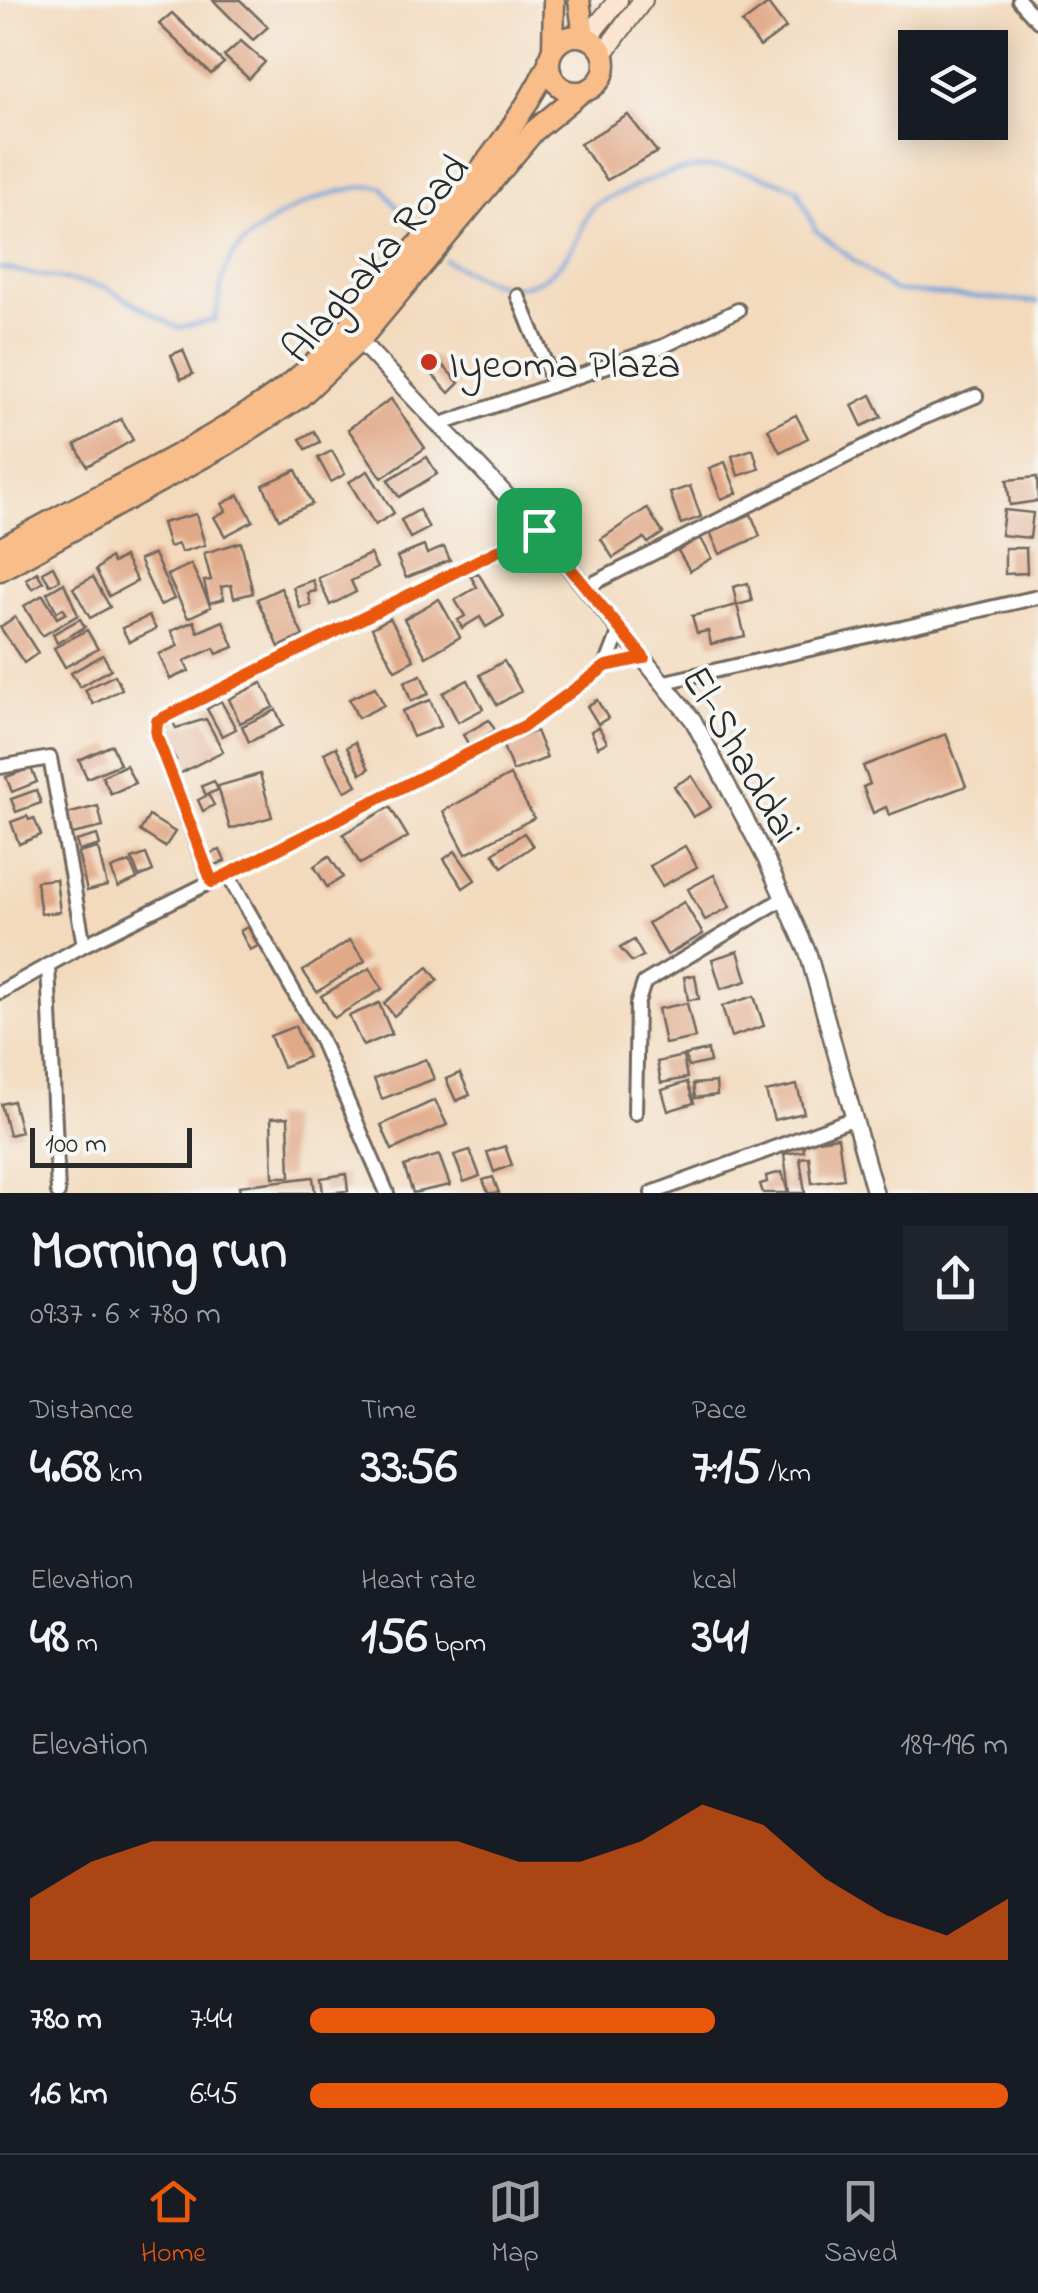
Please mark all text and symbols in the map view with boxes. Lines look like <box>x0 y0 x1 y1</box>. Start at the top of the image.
map controls <box>898 30 1008 140</box>
button: layers <box>898 30 1008 140</box>
street label: Alagbaka Road <box>269 142 486 378</box>
place label: Iyeoma Plaza <box>449 336 680 397</box>
marker: Iyeoma Plaza <box>418 351 440 373</box>
pin <box>497 488 582 573</box>
icon: arrive <box>512 503 567 558</box>
street label: El-Shaddai <box>664 655 814 855</box>
scale bar <box>30 1123 192 1168</box>
text: 100 m <box>45 1125 107 1166</box>
text: Morning run <box>30 1214 287 1294</box>
button: share <box>903 1226 1008 1331</box>
text: 09:37 · 6 × 780 m <box>30 1292 221 1339</box>
text: Distance <box>30 1391 133 1432</box>
text: Time <box>361 1391 416 1432</box>
text: Pace <box>692 1391 747 1432</box>
text: 4.68 <box>30 1432 102 1505</box>
text: 33:56 <box>361 1432 457 1505</box>
text: 7:15 <box>692 1432 761 1505</box>
text: km <box>102 1454 143 1495</box>
text: /km <box>761 1454 811 1495</box>
text: Elevation <box>30 1561 133 1602</box>
text: Heart rate <box>361 1561 476 1602</box>
text: kcal <box>692 1561 737 1602</box>
text: 48 <box>30 1602 69 1675</box>
text: 156 <box>361 1602 428 1675</box>
text: 341 <box>692 1602 749 1675</box>
text: m <box>69 1624 98 1665</box>
text: bpm <box>428 1624 486 1665</box>
text: Elevation <box>30 1723 148 1770</box>
text: 189–196 m <box>900 1723 1008 1770</box>
text: 780 m <box>30 1997 102 2044</box>
text: 7:44 <box>190 1997 232 2044</box>
text: 1.6 km <box>30 2072 108 2119</box>
text: 6:45 <box>190 2072 238 2119</box>
tab: Home <box>141 2174 206 2275</box>
tab: Map <box>488 2174 543 2275</box>
tab: Saved <box>824 2174 897 2275</box>

